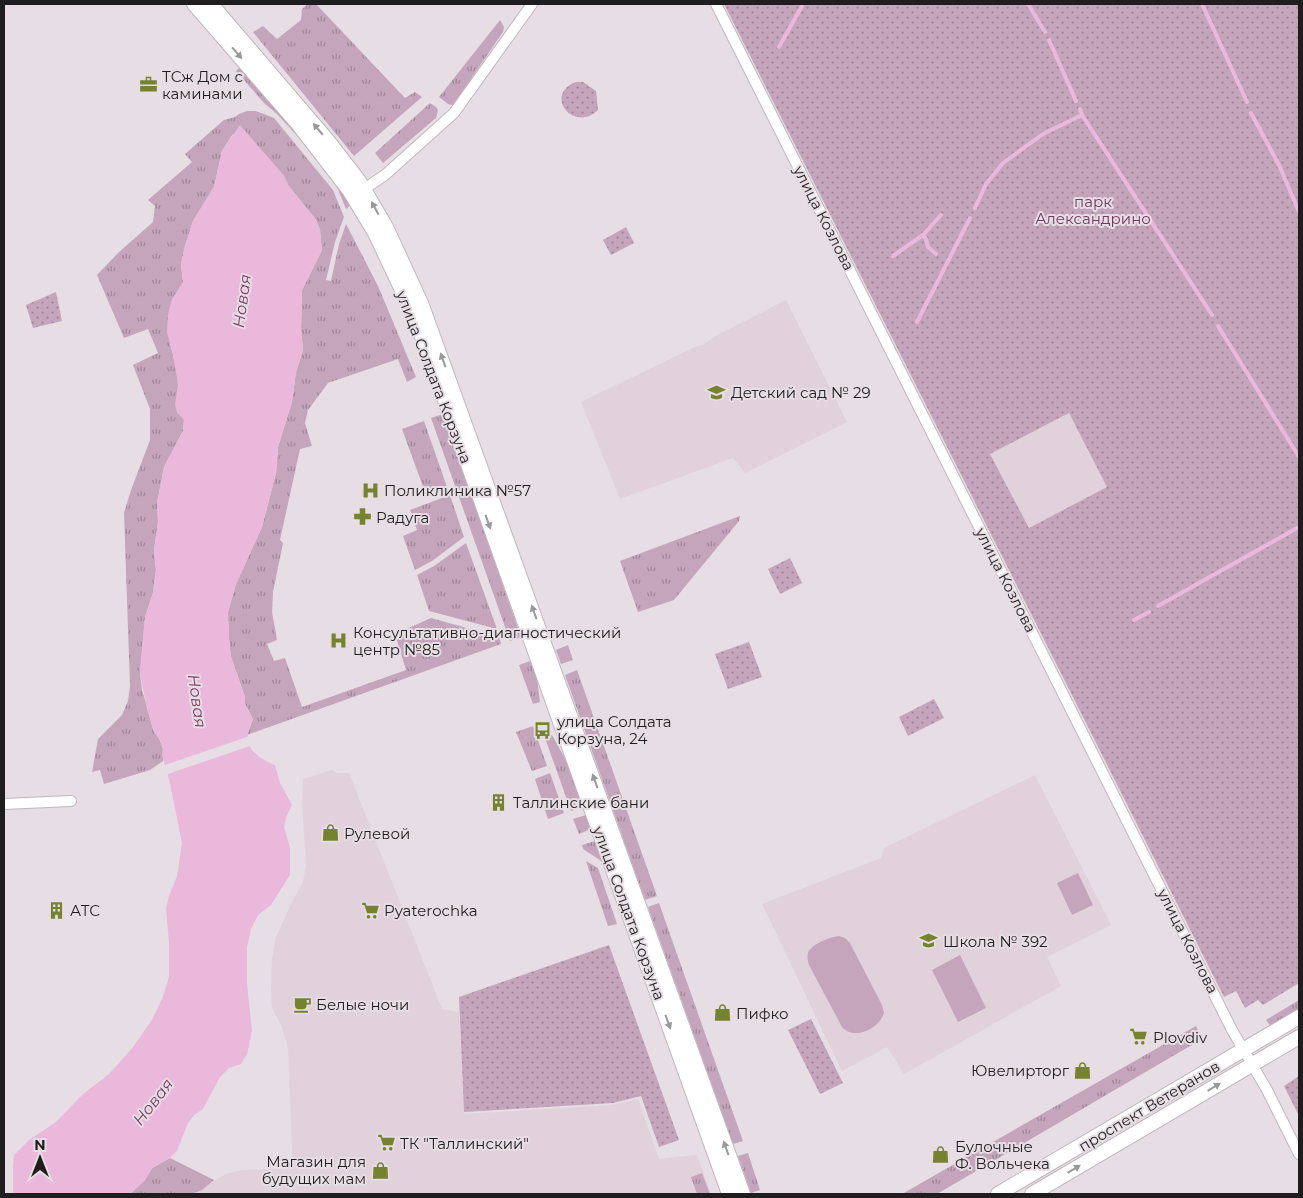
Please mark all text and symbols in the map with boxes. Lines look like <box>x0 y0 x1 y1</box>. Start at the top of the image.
one-way arrow <box>231 47 242 59</box>
place label: ТСж Дом с каминами <box>162 67 243 103</box>
office icon: ТСж Дом с каминами <box>138 75 158 95</box>
one-way arrow <box>312 124 324 136</box>
street label: улица Козлова <box>789 161 859 274</box>
park label: парк Александрино <box>1035 192 1151 228</box>
one-way arrow <box>371 201 380 215</box>
water label: Новая <box>229 273 255 329</box>
street label: улица Солдата Корзуна <box>392 287 476 466</box>
one-way arrow <box>439 352 447 367</box>
school or university icon: Детский сад № 29 <box>707 382 727 402</box>
place label: Детский сад № 29 <box>731 383 871 402</box>
hospital icon: Поликлиника №57 <box>360 480 380 500</box>
place label: Поликлиника №57 <box>384 481 531 500</box>
pharmacy icon: Радуга <box>352 507 372 527</box>
place label: Радуга <box>376 508 429 527</box>
one-way arrow <box>485 515 492 530</box>
street label: улица Козлова <box>971 523 1041 636</box>
one-way arrow <box>530 604 538 619</box>
place label: Консультативно-диагностический центр №85 <box>353 623 621 659</box>
hospital icon: Консультативно-диагностический центр №85 <box>329 631 349 651</box>
water label: Новая <box>184 673 210 729</box>
place label: улица Солдата Корзуна, 24 <box>556 712 672 748</box>
bus stop icon: улица Солдата Корзуна, 24 <box>533 720 553 740</box>
one-way arrow <box>591 773 599 788</box>
building icon: Таллинские бани <box>489 792 509 812</box>
place label: Таллинские бани <box>513 793 649 812</box>
shop icon: Рулевой <box>320 823 340 843</box>
street label: улица Солдата Корзуна <box>588 823 669 1003</box>
place label: Рулевой <box>344 824 410 843</box>
street label: улица Козлова <box>1153 884 1223 997</box>
building icon: АТС <box>46 900 66 920</box>
supermarket icon: Pyaterochka <box>360 900 380 920</box>
place label: АТС <box>70 901 100 920</box>
place label: Pyaterochka <box>384 901 478 920</box>
school or university icon: Школа № 392 <box>919 931 939 951</box>
place label: Школа № 392 <box>943 932 1048 951</box>
cafe icon: Белые ночи <box>292 994 312 1014</box>
place label: Белые ночи <box>316 995 409 1014</box>
shop icon: Пифко <box>712 1003 732 1023</box>
place label: Пифко <box>736 1004 788 1023</box>
one-way arrow <box>664 1015 672 1030</box>
supermarket icon: Plovdiv <box>1129 1027 1149 1047</box>
place label: Plovdiv <box>1153 1028 1208 1047</box>
street label: проспект Ветеранов <box>1075 1056 1223 1156</box>
shop icon: Ювелирторг <box>1073 1060 1093 1080</box>
place label: Ювелирторг <box>971 1061 1070 1080</box>
water label: Новая <box>129 1075 177 1129</box>
one-way arrow <box>1207 1082 1220 1091</box>
north arrow <box>15 1133 65 1183</box>
supermarket icon: ТК "Таллинский" <box>376 1133 396 1153</box>
place label: ТК "Таллинский" <box>400 1134 529 1153</box>
text: N <box>34 1136 46 1154</box>
place label: Булочные Ф. Вольчека <box>955 1137 1050 1173</box>
one-way arrow <box>722 1141 729 1156</box>
shop icon: Булочные Ф. Вольчека <box>931 1145 951 1165</box>
place label: Магазин для будущих мам <box>262 1152 366 1188</box>
shop icon: Магазин для будущих мам <box>370 1160 390 1180</box>
one-way arrow <box>1067 1165 1080 1174</box>

